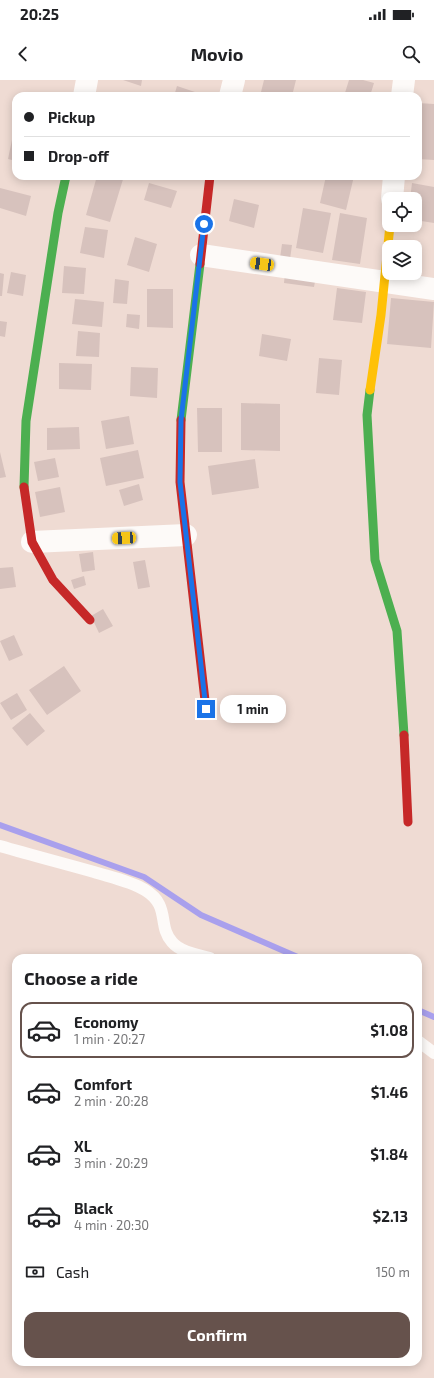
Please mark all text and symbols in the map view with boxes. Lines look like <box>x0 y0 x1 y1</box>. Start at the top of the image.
text: 20:25 <box>20 5 59 23</box>
icon: back <box>12 43 34 65</box>
text: Movio <box>191 43 243 65</box>
icon: search <box>400 43 422 65</box>
text: Pickup <box>48 108 95 126</box>
text: Drop-off <box>48 147 109 165</box>
map controls <box>382 192 422 280</box>
button: locate <box>382 192 422 232</box>
route start <box>195 215 213 233</box>
button: layers <box>382 240 422 280</box>
car <box>249 256 275 272</box>
car <box>112 531 136 545</box>
callout: 1 min <box>220 695 286 723</box>
route end <box>197 700 215 718</box>
text: 1 min <box>237 701 269 717</box>
text: Choose a ride <box>24 967 138 989</box>
icon: car <box>26 1012 62 1048</box>
text: Economy <box>74 1013 139 1031</box>
text: $1.08 <box>370 1021 408 1039</box>
text: 1 min · 20:27 <box>74 1031 145 1047</box>
icon: car <box>26 1074 62 1110</box>
text: Comfort <box>74 1075 132 1093</box>
text: $1.46 <box>371 1083 408 1101</box>
text: 2 min · 20:28 <box>74 1093 149 1109</box>
icon: car <box>26 1136 62 1172</box>
text: XL <box>74 1137 92 1155</box>
text: $1.84 <box>370 1145 408 1163</box>
text: 3 min · 20:29 <box>74 1155 148 1171</box>
icon: car <box>26 1198 62 1234</box>
text: Black <box>74 1199 113 1217</box>
text: $2.13 <box>373 1207 408 1225</box>
text: 4 min · 20:30 <box>74 1217 149 1233</box>
icon: cash <box>24 1261 46 1283</box>
text: Cash <box>56 1263 89 1281</box>
text: 150 m <box>376 1264 410 1280</box>
button: Confirm <box>24 1312 410 1358</box>

